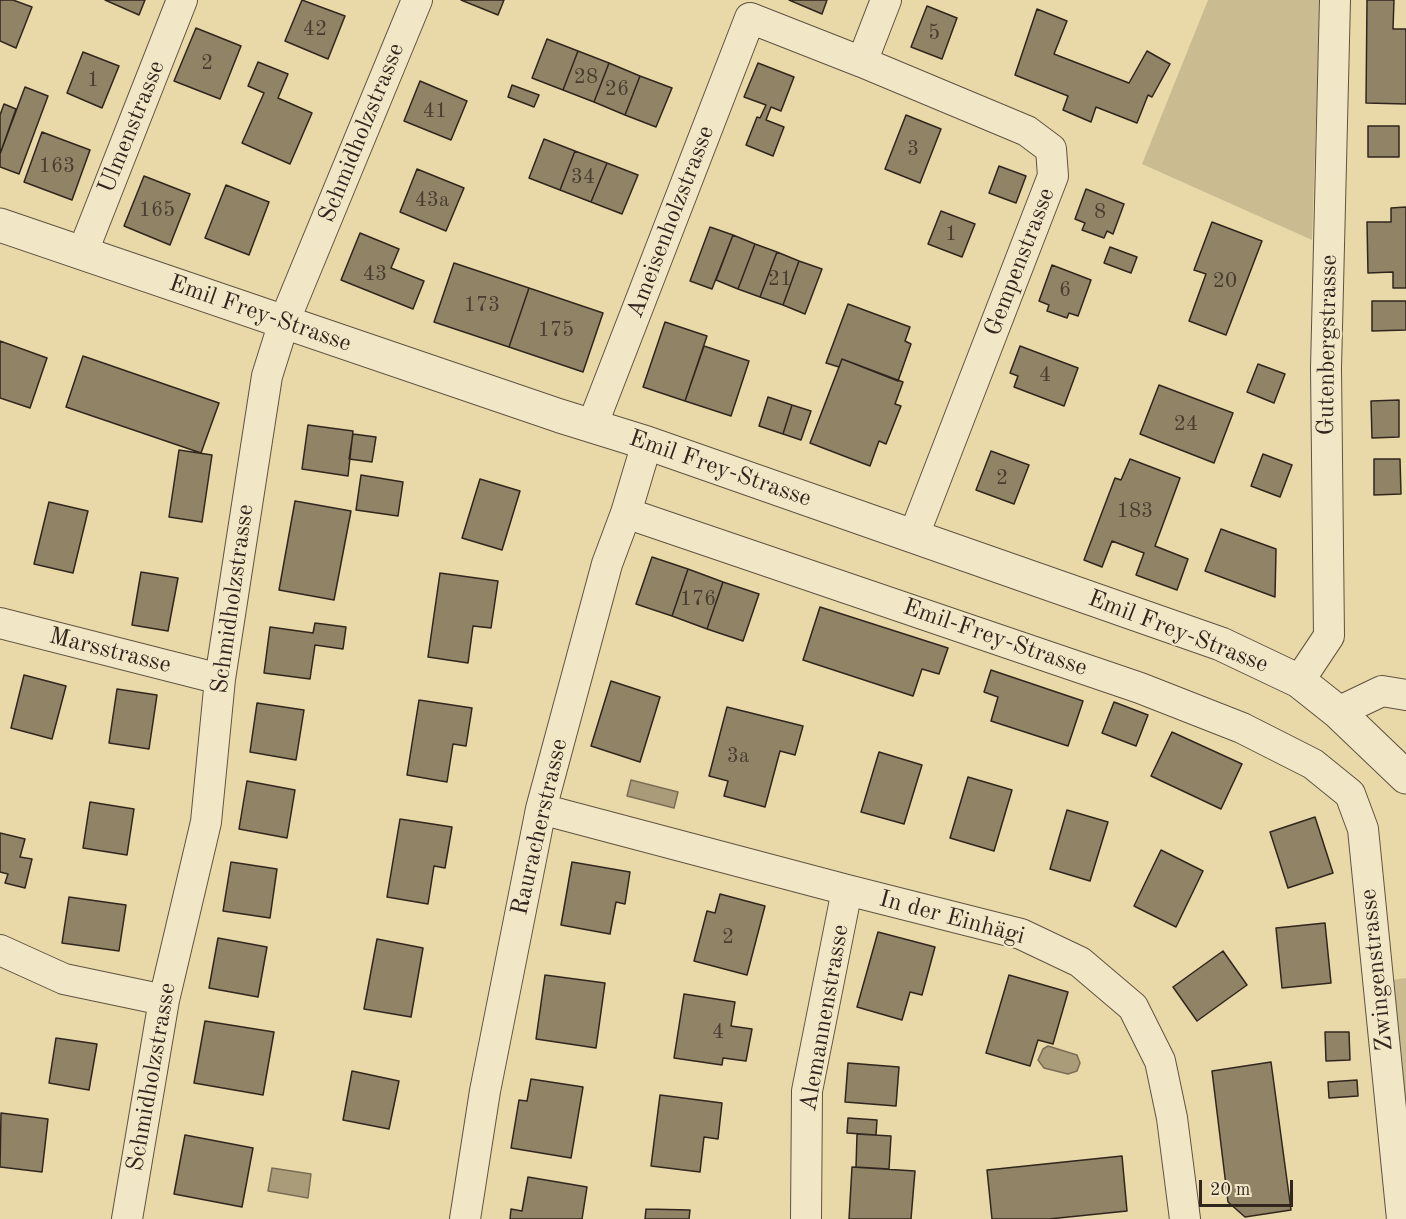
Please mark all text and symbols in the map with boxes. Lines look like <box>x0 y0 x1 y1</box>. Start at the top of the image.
house number: 42 <box>303 16 327 42</box>
house number: 5 <box>928 20 940 46</box>
street label: Schmidholzstrasse <box>313 39 411 227</box>
house number: 2 <box>201 50 213 76</box>
street label: Ulmenstrasse <box>92 56 172 198</box>
house number: 28 <box>574 64 598 90</box>
house number: 1 <box>87 67 99 93</box>
house number: 26 <box>605 76 629 102</box>
house number: 41 <box>423 98 447 124</box>
street label: Ameisenholzstrasse <box>621 122 721 322</box>
house number: 3 <box>907 136 919 162</box>
house number: 163 <box>39 153 75 179</box>
house number: 34 <box>571 164 595 190</box>
street label: Gempenstrasse <box>979 184 1061 340</box>
house number: 43a <box>415 187 449 213</box>
house number: 165 <box>139 197 175 223</box>
house number: 8 <box>1094 199 1106 225</box>
house number: 1 <box>945 221 957 247</box>
street label: Gutenbergstrasse <box>1312 254 1344 436</box>
house number: 43 <box>363 261 387 287</box>
house number: 21 <box>768 266 792 292</box>
house number: 20 <box>1213 268 1237 294</box>
street label: Emil Frey-Strasse <box>165 269 355 359</box>
house number: 6 <box>1059 277 1071 303</box>
house number: 173 <box>464 292 500 318</box>
house number: 175 <box>538 317 574 343</box>
house number: 4 <box>1039 362 1051 388</box>
house number: 24 <box>1174 411 1198 437</box>
street label: Emil Frey-Strasse <box>625 424 815 514</box>
house number: 2 <box>996 465 1008 491</box>
house number: 183 <box>1117 498 1153 524</box>
street label: Schmidholzstrasse <box>205 503 261 695</box>
street label: Emil Frey-Strasse <box>1084 584 1272 680</box>
house number: 176 <box>680 586 716 612</box>
street label: Emil-Frey-Strasse <box>899 593 1091 683</box>
street label: Marsstrasse <box>46 622 174 680</box>
street label: Rauracherstrasse <box>506 736 574 918</box>
house number: 3a <box>727 743 749 769</box>
street label: In der Einhägi <box>876 885 1028 951</box>
street label: Zwingenstrasse <box>1354 887 1400 1053</box>
street label: Alemannenstrasse <box>794 922 856 1114</box>
house number: 2 <box>722 924 734 950</box>
street label: Schmidholzstrasse <box>121 981 183 1173</box>
house number: 4 <box>712 1019 724 1045</box>
scale bar <box>1202 1168 1296 1206</box>
text: 20 m <box>1210 1181 1250 1199</box>

